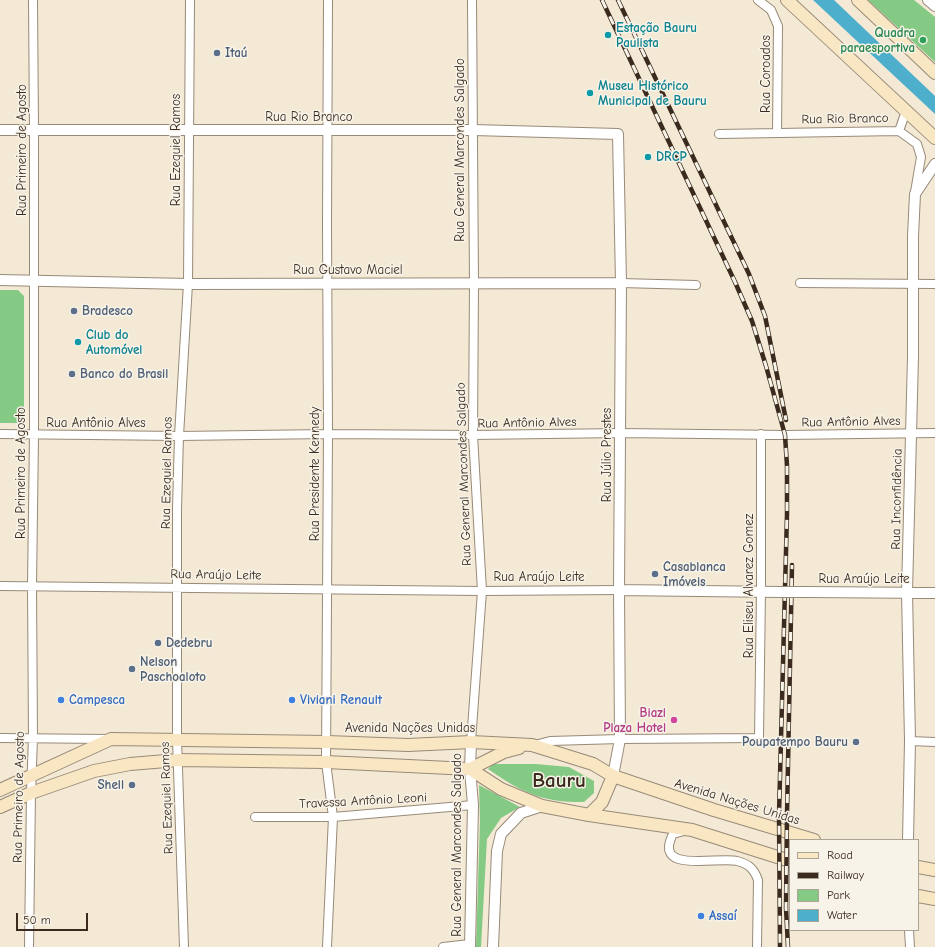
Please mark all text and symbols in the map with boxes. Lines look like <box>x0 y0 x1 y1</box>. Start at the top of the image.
place label: Estação Bauru Paulista <box>616 20 697 51</box>
place label: Quadra paraesportiva <box>840 25 915 56</box>
marker: Estação Bauru Paulista <box>603 30 613 40</box>
street label: Rua Coroados <box>758 35 774 113</box>
marker: Quadra paraesportiva <box>918 35 928 45</box>
place label: Itaú <box>225 45 248 61</box>
marker: Itaú <box>212 48 222 58</box>
street label: Rua General Marcondes Salgado <box>452 58 468 242</box>
place label: Museu Histórico Municipal de Bauru <box>598 78 707 109</box>
street label: Rua Primeiro de Agosto <box>14 84 30 216</box>
marker: Museu Histórico Municipal de Bauru <box>585 88 595 98</box>
street label: Rua Ezequiel Ramos <box>168 94 184 206</box>
street label: Rua Rio Branco <box>265 109 353 125</box>
street label: Rua Rio Branco <box>801 110 889 128</box>
place label: DRCP <box>656 149 687 165</box>
marker: DRCP <box>643 152 653 162</box>
street label: Rua Gustavo Maciel <box>293 262 403 278</box>
place label: Bradesco <box>82 303 133 319</box>
marker: Bradesco <box>69 306 79 316</box>
place label: Club do Automóvel <box>86 327 142 358</box>
marker: Club do Automóvel <box>73 337 83 347</box>
place label: Banco do Brasil <box>80 366 168 382</box>
marker: Banco do Brasil <box>67 369 77 379</box>
street label: Rua General Marcondes Salgado <box>453 382 475 566</box>
street label: Rua Primeiro de Agosto <box>13 407 29 539</box>
street label: Rua Presidente Kennedy <box>307 407 323 541</box>
street label: Rua Júlio Prestes <box>599 408 615 502</box>
street label: Rua Antônio Alves <box>801 413 901 431</box>
street label: Rua Antônio Alves <box>477 414 577 432</box>
street label: Rua Antônio Alves <box>46 415 146 431</box>
street label: Rua Ezequiel Ramos <box>158 417 176 529</box>
street label: Rua Inconfidência <box>888 448 906 550</box>
street label: Rua Eliseu Alvarez Gomez <box>741 514 757 658</box>
place label: Casablanca Imóveis <box>663 559 726 590</box>
street label: Rua Araújo Leite <box>170 566 262 584</box>
street label: Rua Araújo Leite <box>493 569 585 585</box>
marker: Casablanca Imóveis <box>650 569 660 579</box>
street label: Rua Araújo Leite <box>818 571 910 587</box>
place label: Dedebru <box>166 635 212 651</box>
marker: Dedebru <box>153 638 163 648</box>
place label: Nelson Paschoaloto <box>140 654 206 685</box>
marker: Nelson Paschoaloto <box>127 664 137 674</box>
place label: Campesca <box>69 692 125 708</box>
place label: Viviani Renault <box>300 692 382 708</box>
marker: Campesca <box>56 695 66 705</box>
marker: Viviani Renault <box>287 695 297 705</box>
place label: Biazi Plaza Hotel <box>603 705 666 736</box>
marker: Biazi Plaza Hotel <box>669 715 679 725</box>
street label: Avenida Nações Unidas <box>345 720 475 736</box>
street label: Rua Primeiro de Agosto <box>10 731 28 863</box>
place label: Poupatempo Bauru <box>742 734 848 750</box>
marker: Poupatempo Bauru <box>851 737 861 747</box>
street label: Rua Ezequiel Ramos <box>157 742 177 854</box>
street label: Rua General Marcondes Salgado <box>449 753 465 937</box>
district label: Bauru <box>532 768 586 794</box>
street label: Avenida Nações Unidas <box>673 776 801 828</box>
place label: Shell <box>98 777 124 793</box>
marker: Shell <box>127 780 137 790</box>
street label: Travessa Antônio Leoni <box>299 790 427 812</box>
legend <box>789 839 919 931</box>
text: Road <box>827 848 853 862</box>
text: Railway <box>827 868 864 882</box>
text: Park <box>827 888 850 902</box>
scale bar <box>18 905 90 931</box>
place label: Assaí <box>709 908 737 924</box>
text: Water <box>827 908 857 922</box>
marker: Assaí <box>696 911 706 921</box>
text: 50 m <box>23 913 51 927</box>

